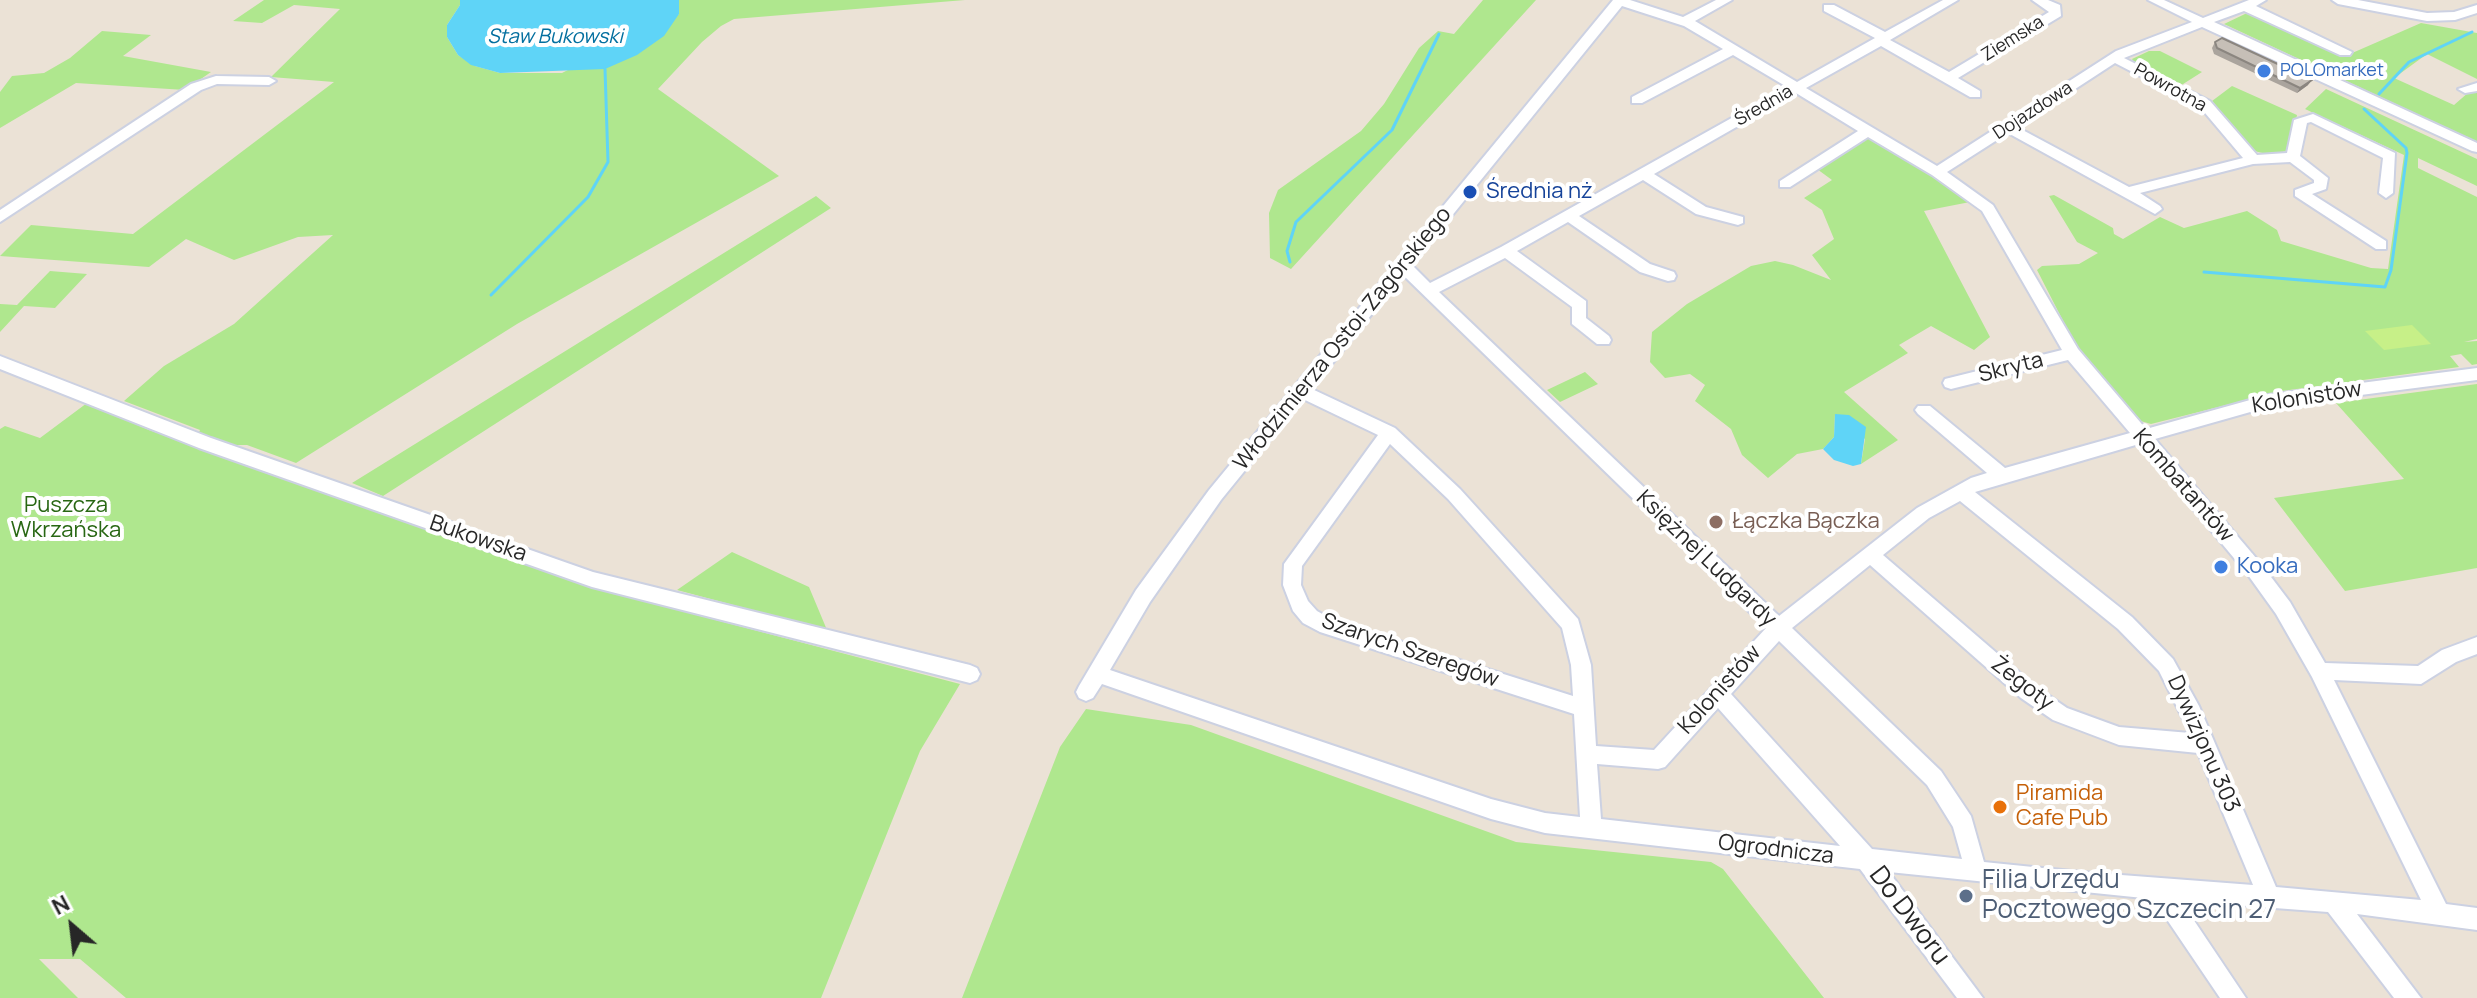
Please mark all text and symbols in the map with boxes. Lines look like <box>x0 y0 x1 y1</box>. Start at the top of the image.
street label: Ziemska <box>1978 12 2048 66</box>
water label: Staw Bukowski <box>487 25 623 49</box>
street label: Powrotna <box>2130 59 2210 117</box>
place label: POLOmarket <box>2280 60 2384 82</box>
marker: POLOmarket <box>2255 62 2273 80</box>
street label: Dojazdowa <box>1989 77 2077 145</box>
street label: Średnia <box>1731 81 1797 131</box>
place label: Średnia nż <box>1486 179 1593 205</box>
marker: Średnia nż <box>1461 183 1479 201</box>
street label: Włodzimierza Ostoi-Zagórskiego <box>1229 202 1457 476</box>
street label: Skryta <box>1976 347 2046 389</box>
street label: Kolonistów <box>2250 376 2364 420</box>
street label: Kombatantów <box>2127 424 2239 548</box>
street label: Księżnej Ludgardy <box>1630 485 1782 633</box>
park label: Puszcza Wkrzańska <box>11 493 121 544</box>
place label: Łączka Bączka <box>1732 509 1880 535</box>
street label: Bukowska <box>426 510 530 568</box>
marker: Łączka Bączka <box>1707 513 1725 531</box>
place label: Kooka <box>2237 554 2298 580</box>
marker: Kooka <box>2212 558 2230 576</box>
street label: Szarych Szeregów <box>1318 608 1502 694</box>
street label: Kolonistów <box>1673 640 1767 740</box>
street label: Żegoty <box>1985 651 2059 717</box>
street label: Dywizjonu 303 <box>2161 672 2245 816</box>
place label: Piramida Cafe Pub <box>2016 781 2108 832</box>
marker: Piramida Cafe Pub <box>1991 798 2009 816</box>
street label: Ogrodnicza <box>1717 830 1835 870</box>
street label: Do Dworu <box>1862 861 1956 971</box>
place label: Filia Urzędu Pocztowego Szczecin 27 <box>1982 865 2276 926</box>
north arrow <box>32 886 112 966</box>
marker: Filia Urzędu Pocztowego Szczecin 27 <box>1957 887 1975 905</box>
text: N <box>47 888 75 922</box>

